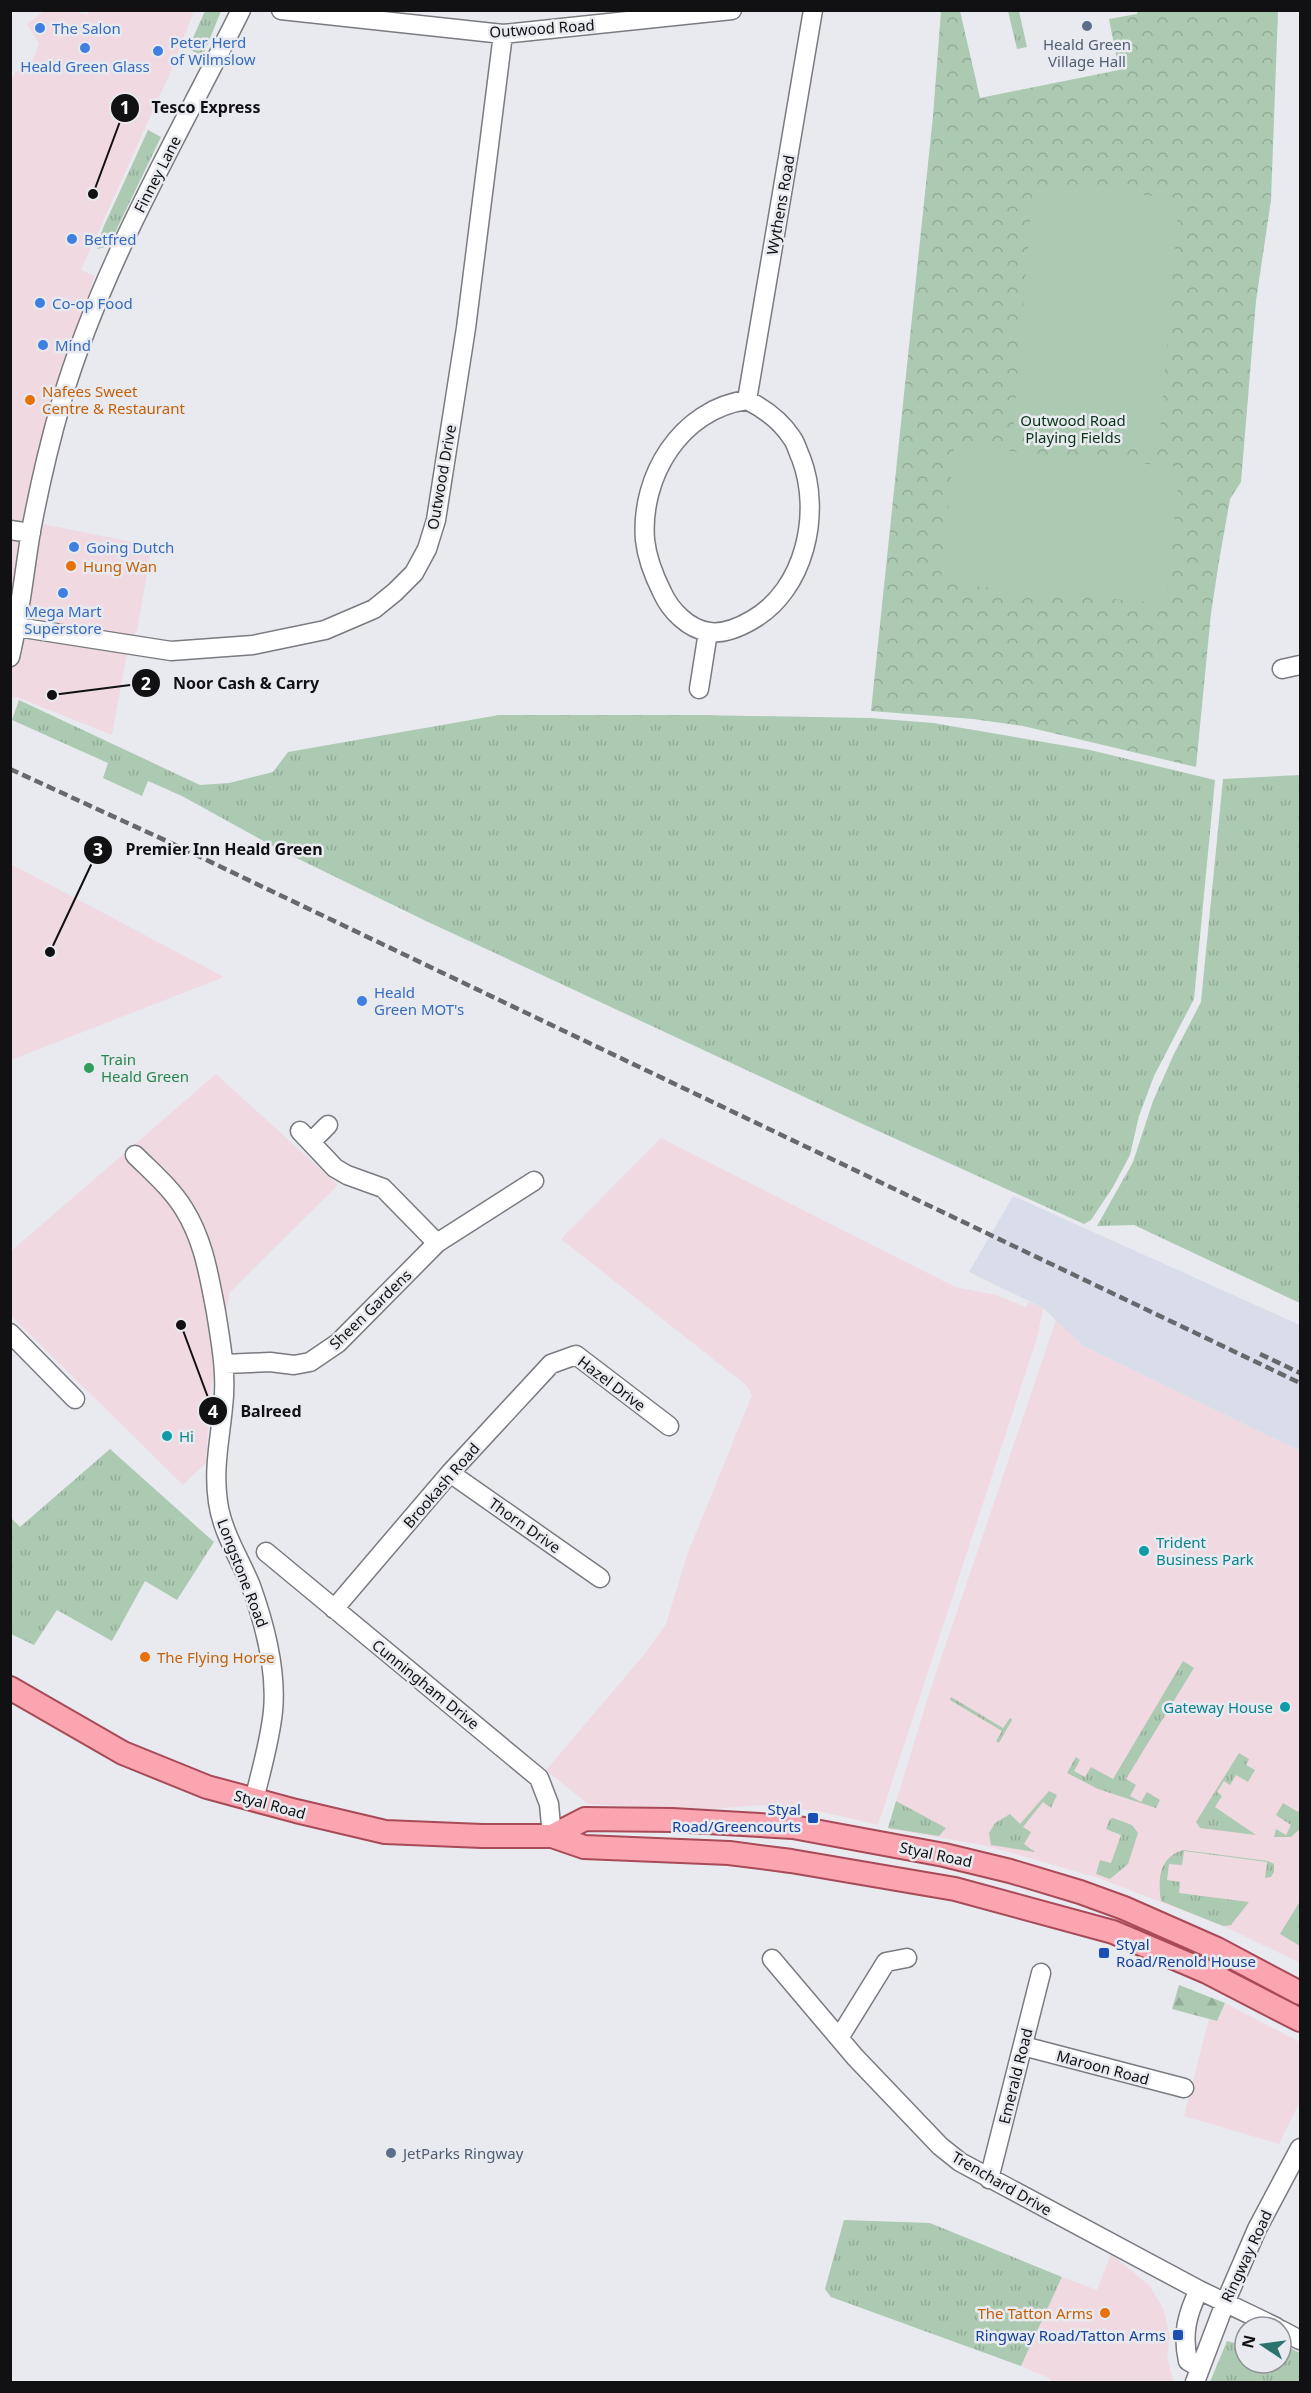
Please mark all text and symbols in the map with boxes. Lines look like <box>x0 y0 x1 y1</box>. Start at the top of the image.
street label: Outwood Road <box>489 14 595 42</box>
place label: The Salon <box>52 18 121 38</box>
marker: Heald Green Village Hall <box>1080 19 1094 33</box>
marker: The Salon <box>33 21 47 35</box>
place label: Peter Herd of Wilmslow <box>170 32 256 69</box>
place label: Heald Green Village Hall <box>1043 34 1131 71</box>
marker: Heald Green Glass <box>78 41 92 55</box>
marker: Peter Herd of Wilmslow <box>151 44 165 58</box>
place label: Heald Green Glass <box>20 56 150 76</box>
callout: Tesco Express <box>110 91 272 125</box>
text: 1 <box>120 95 130 119</box>
text: Tesco Express <box>152 96 260 118</box>
street label: Finney Lane <box>129 132 185 216</box>
street label: Wythens Road <box>761 153 799 257</box>
place label: Betfred <box>84 229 136 249</box>
marker: Betfred <box>65 232 79 246</box>
place label: Co-op Food <box>52 293 133 313</box>
marker: Co-op Food <box>33 296 47 310</box>
place label: Mind <box>55 335 91 355</box>
marker: Mind <box>36 338 50 352</box>
place label: Nafees Sweet Centre & Restaurant <box>42 381 185 418</box>
marker: Nafees Sweet Centre & Restaurant <box>23 393 37 407</box>
park label: Outwood Road Playing Fields <box>1020 410 1126 447</box>
street label: Outwood Drive <box>422 423 460 531</box>
place label: Going Dutch <box>86 537 174 557</box>
marker: Going Dutch <box>67 540 81 554</box>
place label: Hung Wan <box>83 556 157 576</box>
marker: Hung Wan <box>64 559 78 573</box>
marker: Mega Mart Superstore <box>56 586 70 600</box>
place label: Mega Mart Superstore <box>24 601 102 638</box>
callout: Noor Cash & Carry <box>131 666 331 700</box>
text: 2 <box>141 671 151 695</box>
text: Noor Cash & Carry <box>173 672 320 694</box>
callout: Premier Inn Heald Green <box>83 833 334 867</box>
text: 3 <box>93 837 103 861</box>
text: Premier Inn Heald Green <box>125 838 323 860</box>
place label: Heald Green MOT's <box>374 982 464 1019</box>
marker: Heald Green MOT's <box>355 994 369 1008</box>
place label: Train Heald Green <box>101 1049 189 1086</box>
marker: Train Heald Green <box>82 1061 96 1075</box>
street label: Sheen Gardens <box>325 1265 415 1353</box>
street label: Hazel Drive <box>574 1351 650 1415</box>
callout: Balreed <box>198 1394 313 1428</box>
text: 4 <box>208 1399 218 1423</box>
text: Balreed <box>240 1400 302 1422</box>
place label: Hi <box>179 1426 194 1446</box>
marker: Hi <box>160 1429 174 1443</box>
street label: Brookash Road <box>398 1438 484 1532</box>
street label: Thorn Drive <box>485 1493 565 1557</box>
street label: Longstone Road <box>213 1516 273 1630</box>
place label: Trident Business Park <box>1156 1532 1254 1569</box>
marker: Trident Business Park <box>1137 1544 1151 1558</box>
street label: Cunningham Drive <box>368 1635 484 1733</box>
place label: The Flying Horse <box>157 1647 275 1667</box>
marker: The Flying Horse <box>138 1650 152 1664</box>
place label: Gateway House <box>1163 1697 1273 1717</box>
marker: Gateway House <box>1278 1700 1292 1714</box>
street label: Styal Road <box>232 1785 308 1823</box>
place label: Styal Road/Greencourts <box>672 1799 801 1836</box>
marker: Styal Road/Greencourts <box>806 1811 820 1825</box>
street label: Styal Road <box>898 1837 974 1871</box>
place label: Styal Road/Renold House <box>1116 1934 1256 1971</box>
marker: Styal Road/Renold House <box>1097 1946 1111 1960</box>
street label: Emerald Road <box>993 2026 1037 2126</box>
street label: Maroon Road <box>1054 2045 1152 2089</box>
place label: JetParks Ringway <box>401 2143 524 2163</box>
marker: JetParks Ringway <box>384 2146 398 2160</box>
street label: Trenchard Drive <box>948 2146 1056 2220</box>
street label: Ringway Road <box>1216 2207 1276 2305</box>
place label: The Tatton Arms <box>977 2303 1093 2323</box>
marker: The Tatton Arms <box>1098 2306 1112 2320</box>
north arrow <box>1233 2315 1293 2375</box>
place label: Ringway Road/Tatton Arms <box>975 2325 1166 2345</box>
marker: Ringway Road/Tatton Arms <box>1171 2328 1185 2342</box>
text: N <box>1236 2333 1261 2350</box>

